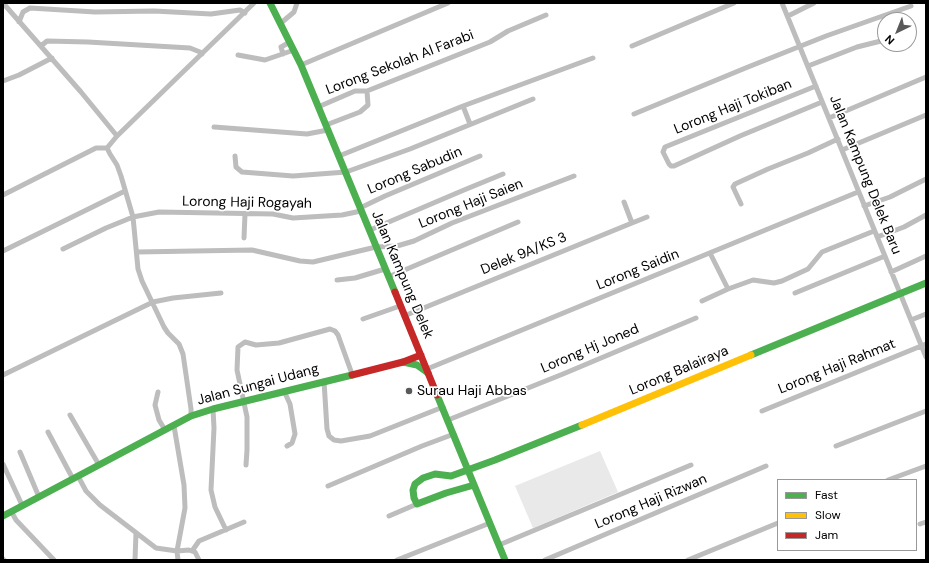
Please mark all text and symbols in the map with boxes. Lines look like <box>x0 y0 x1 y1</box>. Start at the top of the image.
north arrow <box>877 12 917 52</box>
street label: Lorong Sekolah Al Farabi <box>324 27 476 99</box>
text: N <box>882 32 897 48</box>
street label: Lorong Haji Tokiban <box>672 76 794 138</box>
street label: Jalan Kampung Delek Baru <box>825 93 905 257</box>
street label: Lorong Sabudin <box>365 144 465 198</box>
street label: Lorong Haji Saien <box>416 175 526 233</box>
street label: Lorong Haji Rogayah <box>182 193 312 213</box>
street label: Jalan Kampung Delek <box>367 209 437 341</box>
street label: Delek 9A/KS 3 <box>478 229 570 279</box>
street label: Lorong Saidin <box>594 246 682 294</box>
street label: Lorong Hj Joned <box>538 321 642 377</box>
street label: Lorong Haji Rahmat <box>776 336 898 398</box>
street label: Lorong Balairaya <box>627 343 731 399</box>
street label: Jalan Sungai Udang <box>195 361 321 409</box>
place label: Surau Haji Abbas <box>417 383 527 399</box>
marker: Surau Haji Abbas <box>404 386 414 396</box>
street label: Lorong Haji Rizwan <box>592 471 710 533</box>
legend <box>777 479 917 551</box>
text: Fast <box>815 487 838 503</box>
text: Slow <box>815 507 841 523</box>
text: Jam <box>815 527 838 543</box>

